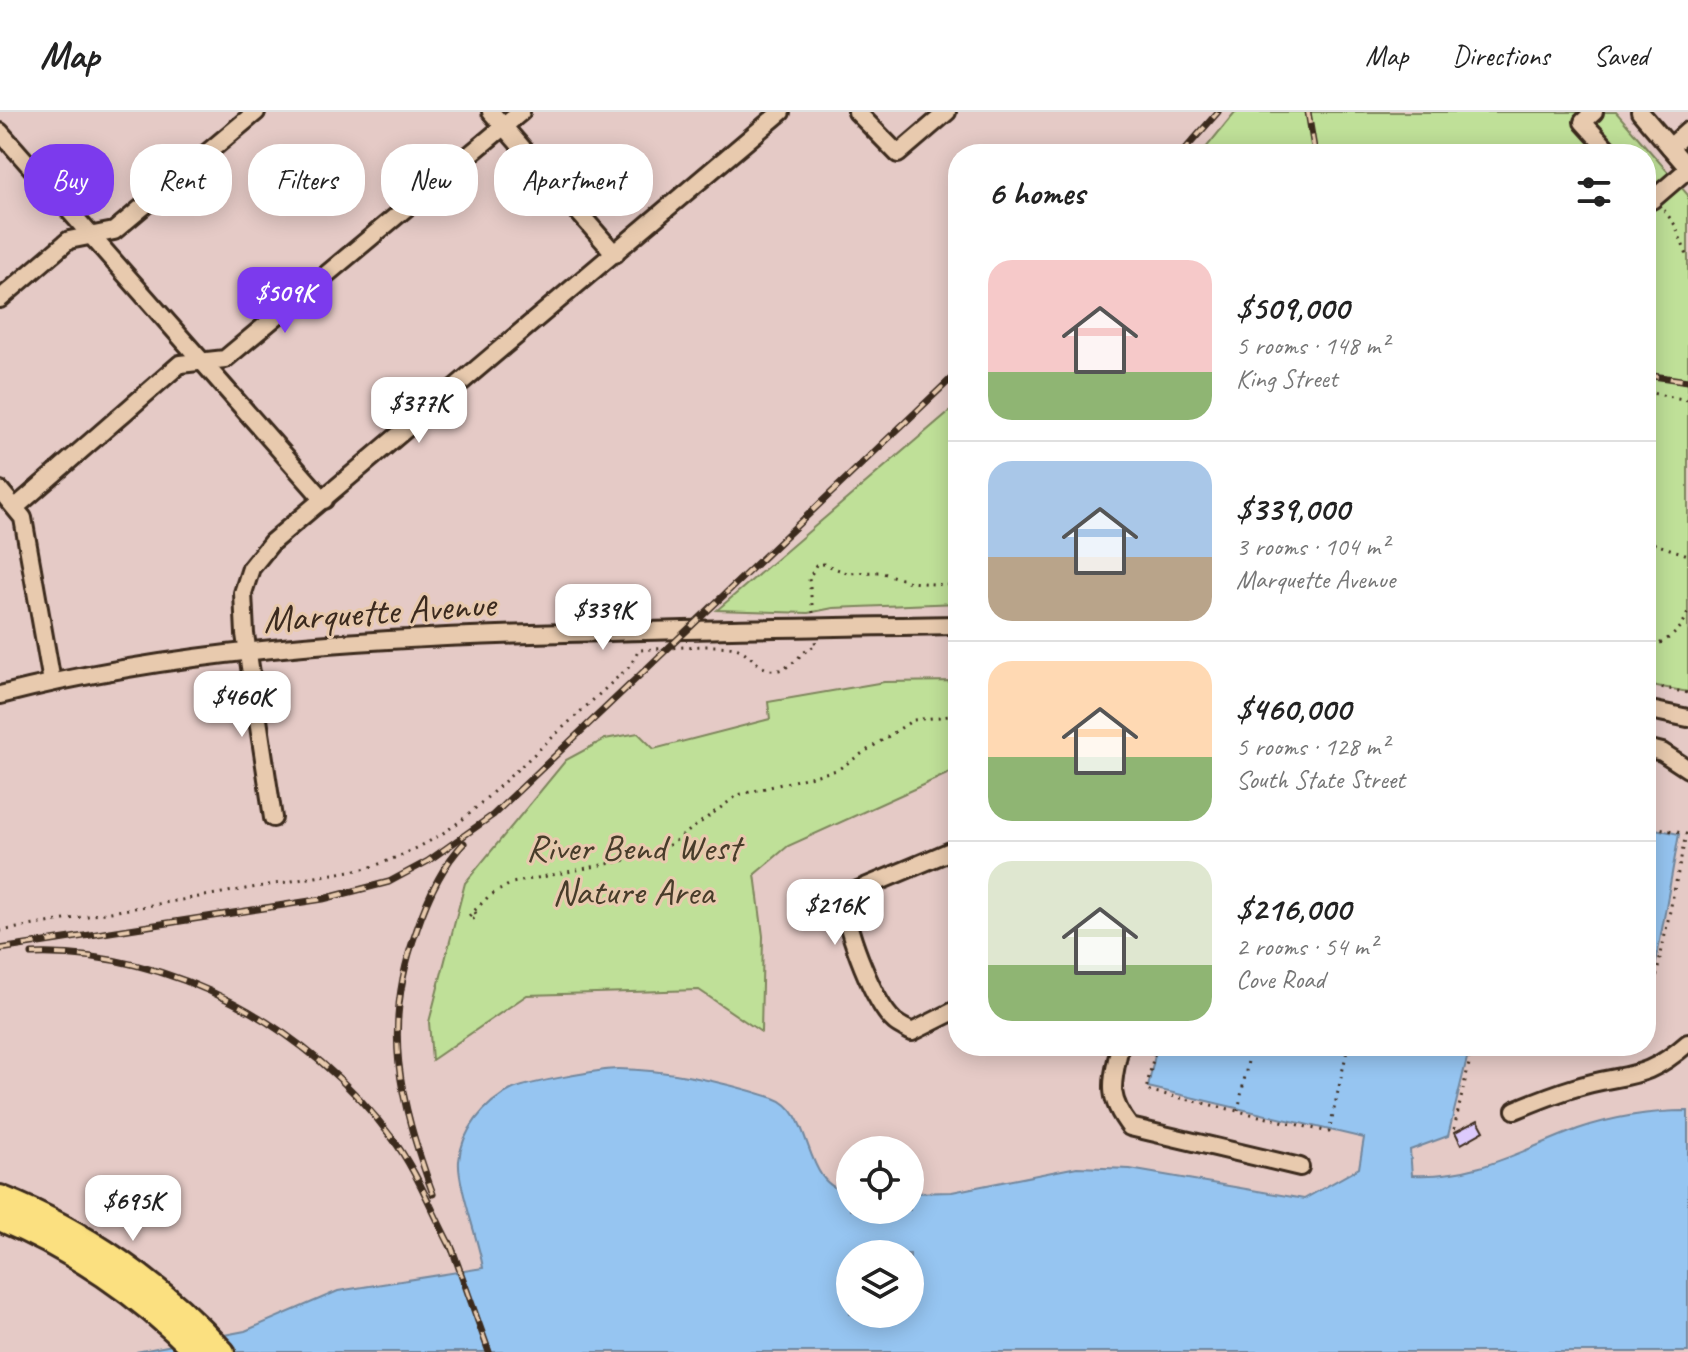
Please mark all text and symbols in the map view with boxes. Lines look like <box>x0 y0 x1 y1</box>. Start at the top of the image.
text: Map <box>40 32 99 79</box>
text: Map <box>1365 38 1408 73</box>
text: Directions <box>1452 38 1550 73</box>
text: Saved <box>1594 38 1648 73</box>
chip: Buy <box>24 144 114 216</box>
chip: Rent <box>130 144 232 216</box>
chip: Filters <box>248 144 365 216</box>
chip: New <box>381 144 478 216</box>
chip: Apartment <box>494 144 653 216</box>
icon: filters <box>1572 170 1616 214</box>
text: 6 homes <box>988 171 1085 214</box>
pin: $509K <box>229 267 341 335</box>
text: $509K <box>255 276 315 309</box>
text: $509,000 <box>1236 286 1349 329</box>
icon: home <box>1052 292 1148 388</box>
text: 5 rooms · 148 m² <box>1236 329 1388 362</box>
text: King Street <box>1236 362 1337 395</box>
pin: $377K <box>363 377 475 445</box>
text: $377K <box>389 386 449 419</box>
text: $339,000 <box>1236 487 1349 530</box>
icon: home <box>1052 493 1148 589</box>
text: 3 rooms · 104 m² <box>1236 530 1388 563</box>
text: Marquette Avenue <box>1236 563 1395 596</box>
street label: Marquette Avenue <box>261 580 499 643</box>
pin: $339K <box>547 584 659 652</box>
text: $339K <box>573 593 633 626</box>
pin: $460K <box>186 671 298 739</box>
text: $460K <box>212 680 272 713</box>
text: $460,000 <box>1236 687 1351 730</box>
icon: home <box>1052 693 1148 789</box>
text: 5 rooms · 128 m² <box>1236 730 1388 763</box>
text: South State Street <box>1236 763 1405 796</box>
park label: River Bend West Nature Area <box>526 824 745 915</box>
pin: $216K <box>779 879 891 947</box>
text: $216,000 <box>1236 887 1351 930</box>
text: $216K <box>805 888 865 921</box>
icon: home <box>1052 893 1148 989</box>
text: 2 rooms · 54 m² <box>1236 930 1377 963</box>
text: Cove Road <box>1236 963 1325 996</box>
map controls <box>836 1136 924 1328</box>
button: locate <box>836 1136 924 1224</box>
pin: $695K <box>77 1175 189 1243</box>
text: $695K <box>103 1184 163 1217</box>
button: layers <box>836 1240 924 1328</box>

